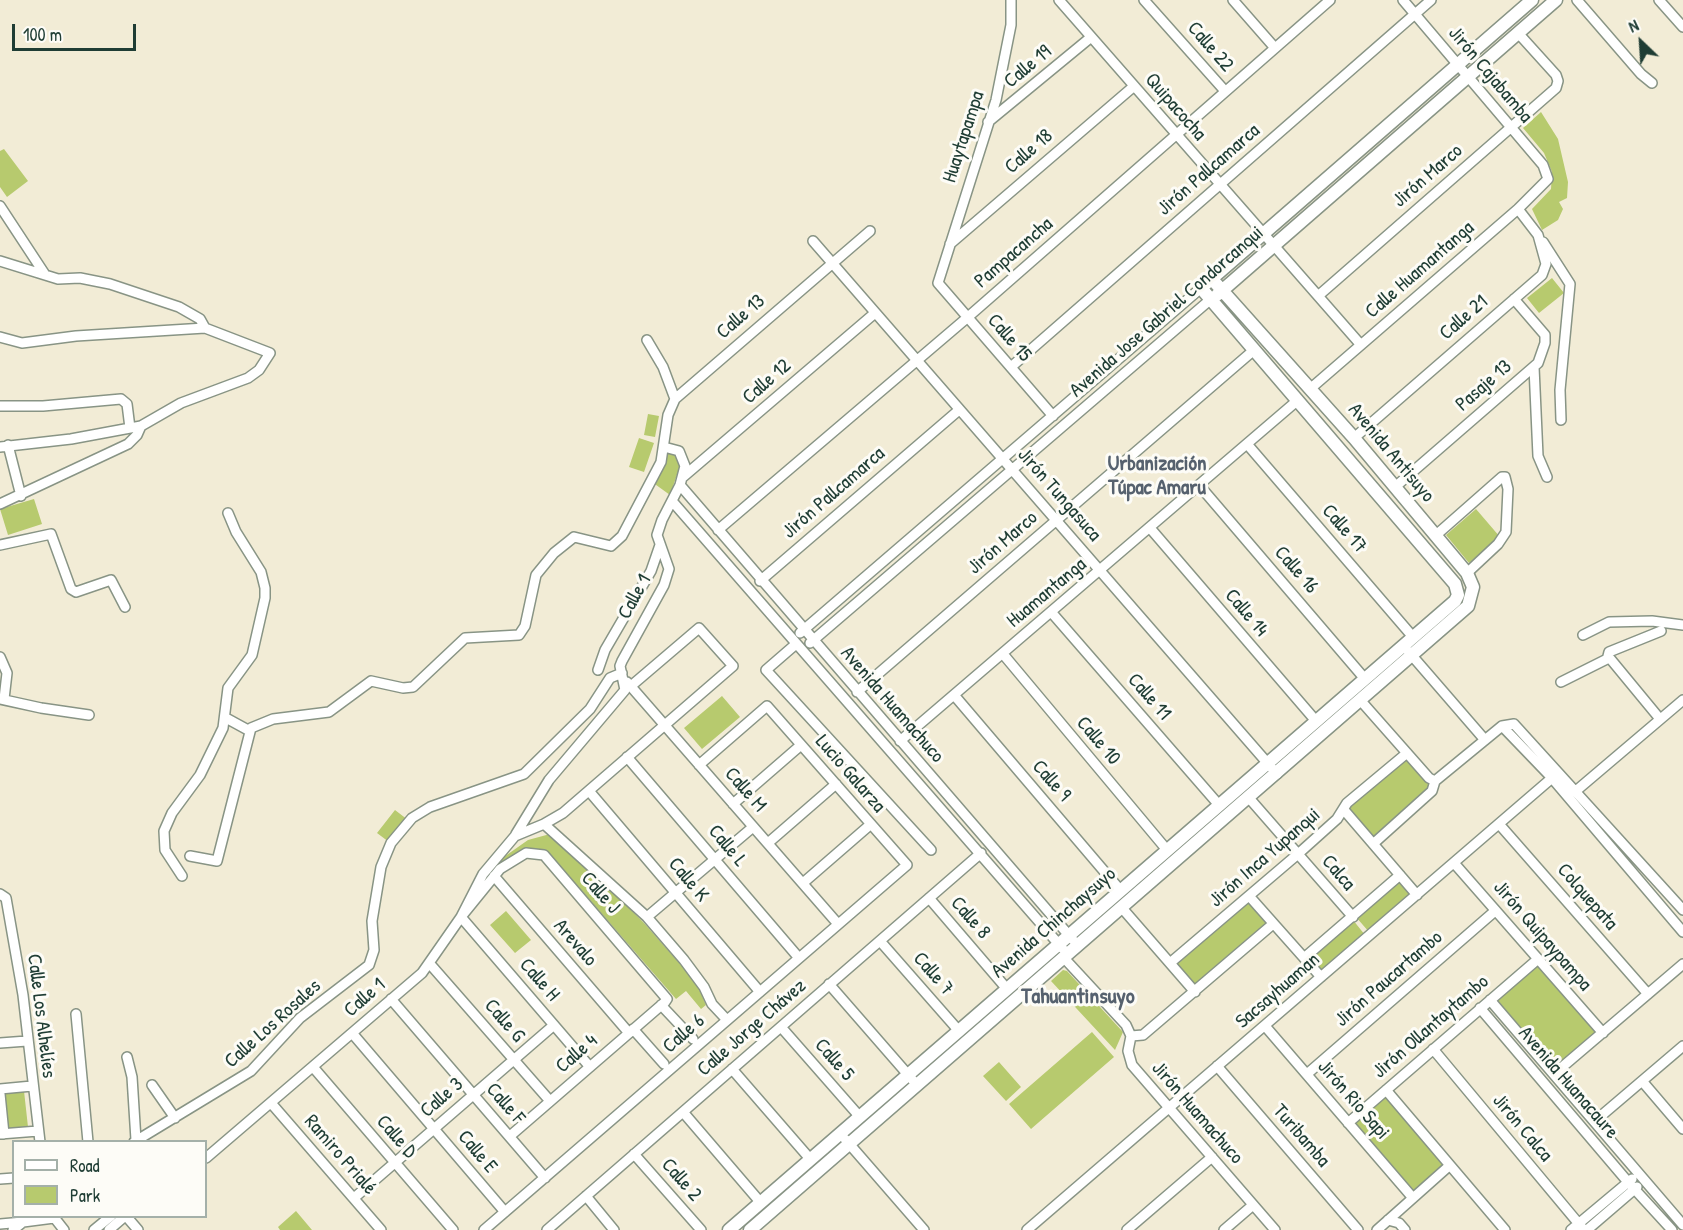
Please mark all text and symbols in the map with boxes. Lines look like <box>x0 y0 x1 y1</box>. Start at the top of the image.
scale bar <box>15 12 140 50</box>
north arrow <box>1611 12 1671 72</box>
text: N <box>1625 14 1642 37</box>
street label: Calle 22 <box>1182 17 1238 77</box>
text: 100 m <box>23 22 62 47</box>
street label: Jirón Cajabamba <box>1443 22 1537 128</box>
street label: Calle 19 <box>999 40 1057 94</box>
street label: Quipacocha <box>1139 68 1211 146</box>
street label: Huaytapampa <box>938 88 990 186</box>
street label: Jirón Pallcamarca <box>1153 119 1265 221</box>
street label: Calle 18 <box>1000 125 1058 179</box>
street label: Jirón Marco <box>1388 139 1468 213</box>
street label: Pampacancha <box>970 212 1058 294</box>
street label: Calle Huamantanga <box>1361 216 1479 324</box>
street label: Avenida Jose Gabriel Condorcanqui <box>1065 221 1269 403</box>
street label: Calle 13 <box>712 290 770 344</box>
street label: Calle 21 <box>1435 290 1493 346</box>
street label: Calle 15 <box>982 309 1036 367</box>
street label: Calle 12 <box>738 354 796 410</box>
street label: Pasaje 13 <box>1451 355 1517 417</box>
street label: Avenida Antisuyo <box>1343 399 1439 507</box>
street label: Jirón Pallcamarca <box>778 442 890 544</box>
street label: Jirón Tungasuca <box>1012 443 1106 547</box>
district label: Urbanización Túpac Amaru <box>1108 451 1206 501</box>
street label: Calle 17 <box>1316 500 1372 558</box>
street label: Jirón Marco <box>963 506 1043 580</box>
street label: Calle 16 <box>1269 541 1323 599</box>
street label: Huamantanga <box>1002 553 1092 633</box>
street label: Calle 1 <box>613 571 657 623</box>
street label: Calle 14 <box>1219 584 1273 642</box>
street label: Avenida Huamachuco <box>835 642 949 768</box>
street label: Calle 11 <box>1122 669 1176 725</box>
street label: Calle 10 <box>1071 712 1125 770</box>
street label: Lucio Galarza <box>810 730 890 818</box>
street label: Calle 9 <box>1026 755 1076 807</box>
street label: Calle M <box>719 763 771 817</box>
street label: Jirón Inca Yupanqui <box>1205 803 1325 913</box>
street label: Calle L <box>703 820 751 872</box>
street label: Calca <box>1316 850 1360 896</box>
street label: Calle K <box>663 853 713 907</box>
street label: Colquepata <box>1551 859 1623 935</box>
street label: Avenida Chinchaysuyo <box>987 862 1121 984</box>
street label: Calle J <box>575 867 625 919</box>
street label: Jirón Quipaypampa <box>1488 876 1596 996</box>
street label: Calle 8 <box>945 892 995 944</box>
street label: Arevalo <box>548 915 602 971</box>
street label: Jirón Paucartambo <box>1330 926 1448 1032</box>
street label: Calle 7 <box>908 947 958 1001</box>
street label: Sacsayhuaman <box>1231 948 1325 1034</box>
street label: Calle Los Alhelíes <box>21 953 61 1079</box>
street label: Calle H <box>514 954 564 1006</box>
street label: Jirón Ollantaytambo <box>1368 970 1494 1084</box>
street label: Calle 1 <box>339 973 391 1023</box>
street label: Calle Los Rosales <box>220 974 326 1074</box>
street label: Calle Jorge Chávez <box>693 974 811 1082</box>
district label: Tahuantinsuyo <box>1021 984 1135 1010</box>
street label: Calle G <box>479 994 529 1048</box>
street label: Calle 6 <box>658 1009 710 1059</box>
street label: Avenida Huanacaure <box>1513 1022 1623 1144</box>
street label: Calle 4 <box>551 1029 603 1079</box>
street label: Calle 5 <box>809 1034 859 1086</box>
street label: Jirón Rio Sapi <box>1312 1055 1394 1145</box>
street label: Jirón Huamachuco <box>1146 1057 1248 1169</box>
street label: Calle 3 <box>416 1073 468 1123</box>
street label: Calle F <box>480 1078 530 1130</box>
street label: Jirón Calca <box>1487 1089 1557 1167</box>
street label: Turibamba <box>1267 1100 1335 1172</box>
street label: Ramiro Prialé <box>299 1110 381 1200</box>
street label: Calle D <box>371 1110 421 1164</box>
street label: Calle E <box>452 1126 502 1178</box>
legend <box>12 1140 207 1218</box>
text: Road <box>70 1153 100 1178</box>
street label: Calle 2 <box>656 1154 706 1206</box>
text: Park <box>70 1183 100 1208</box>

